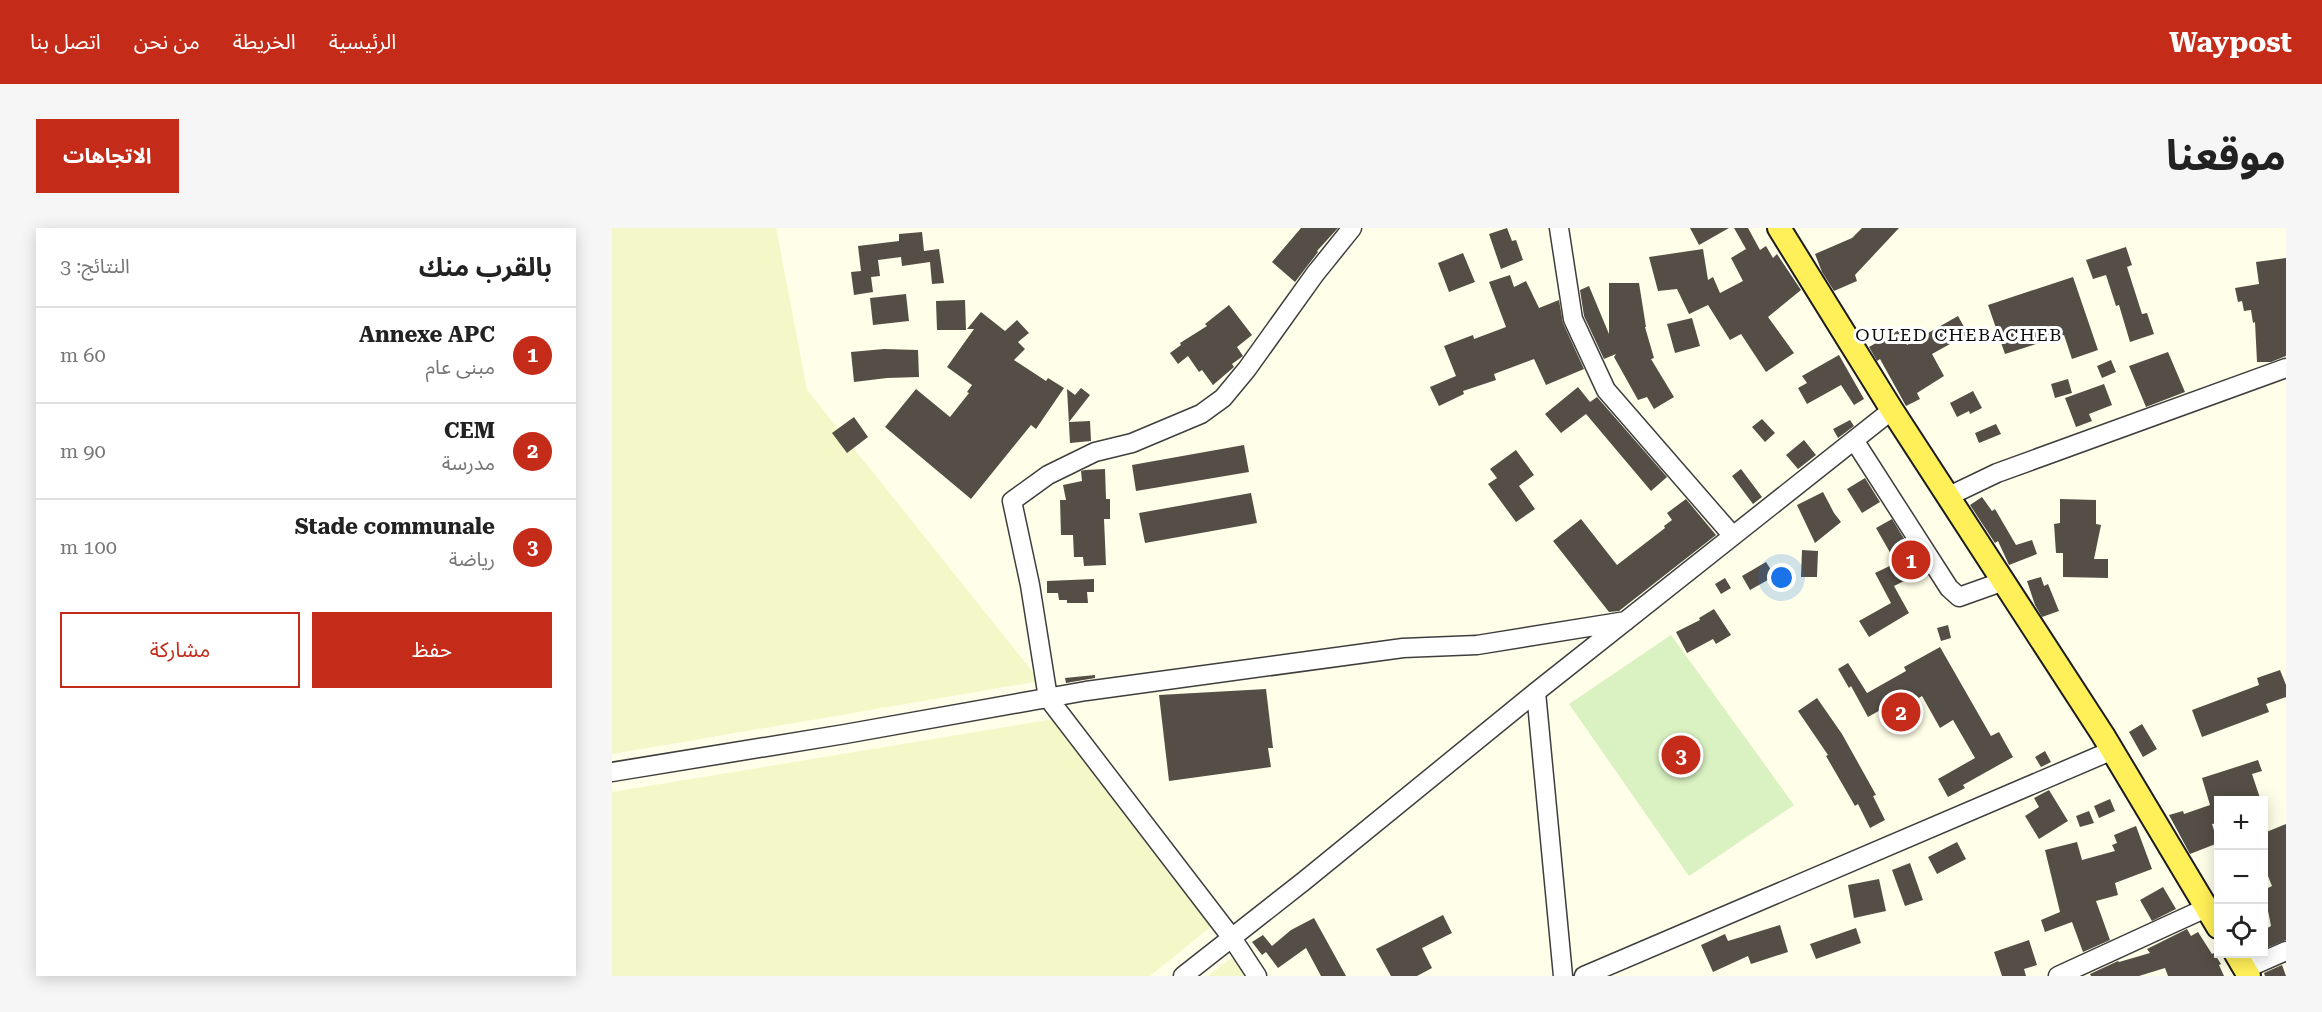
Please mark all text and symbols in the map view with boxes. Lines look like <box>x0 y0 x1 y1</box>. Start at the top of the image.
text: Waypost <box>2169 26 2292 59</box>
text: اتصل بنا <box>30 30 101 54</box>
text: من نحن <box>134 30 200 54</box>
text: الخريطة <box>233 30 296 54</box>
text: الرئيسية <box>329 30 396 54</box>
button: الاتجاهات <box>36 119 179 193</box>
text: موقعنا <box>2166 131 2286 180</box>
text: بالقرب منك <box>419 252 552 282</box>
text: النتائج: 3 <box>60 254 130 278</box>
text: Annexe APC <box>359 322 495 347</box>
district label: OULED CHEBACHEB <box>1855 324 2063 345</box>
text: 60 m <box>60 343 106 367</box>
text: 1 <box>527 343 538 367</box>
text: مبنى عام <box>425 355 495 379</box>
text: CEM <box>444 418 495 443</box>
text: 90 m <box>60 439 106 463</box>
text: 2 <box>527 439 538 463</box>
text: مدرسة <box>442 451 495 475</box>
text: Stade communale <box>295 514 495 539</box>
text: 100 m <box>60 535 117 559</box>
text: 3 <box>527 535 538 559</box>
pin: 1 <box>1892 538 1930 582</box>
text: رياضة <box>449 547 495 571</box>
your location <box>1767 563 1796 592</box>
button: مشاركة <box>60 612 300 688</box>
button: حفظ <box>312 612 552 688</box>
pin: 2 <box>1882 690 1920 734</box>
pin: 3 <box>1662 732 1700 778</box>
map controls <box>2214 796 2268 958</box>
button: + <box>2214 796 2268 850</box>
button: − <box>2214 850 2268 904</box>
button: locate <box>2214 904 2268 958</box>

